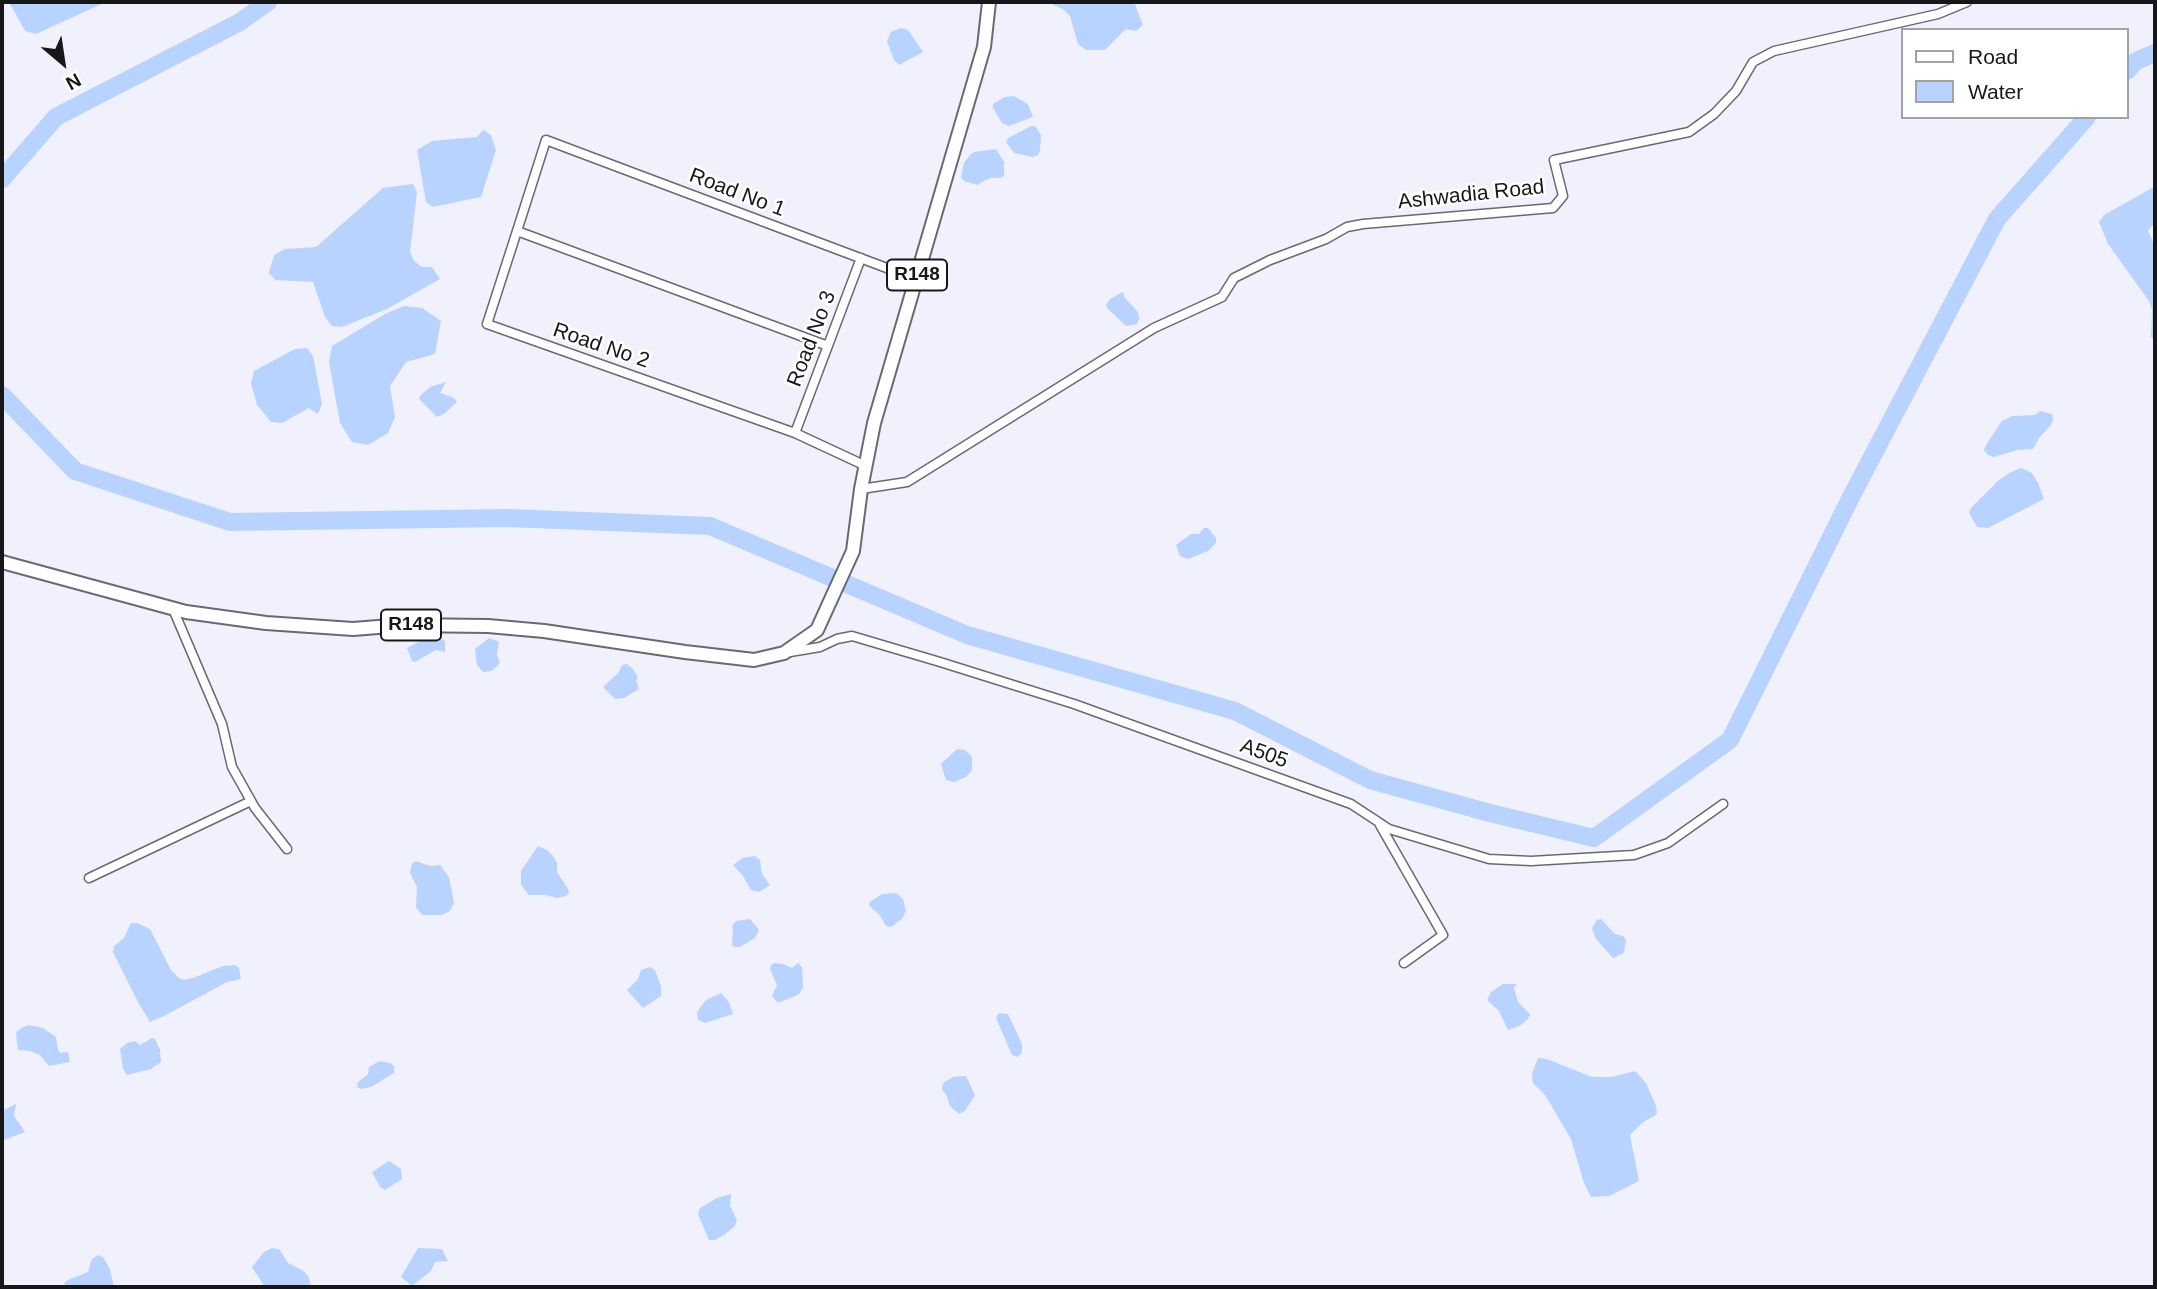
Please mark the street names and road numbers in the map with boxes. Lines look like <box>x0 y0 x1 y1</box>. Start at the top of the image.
street label: Road No 1 <box>686 163 788 223</box>
street label: Ashwadia Road <box>1397 175 1545 215</box>
road number: R148 <box>887 260 947 290</box>
street label: Road No 3 <box>782 288 842 390</box>
street label: Road No 2 <box>549 318 653 374</box>
road number: R148 <box>381 610 441 640</box>
street label: A505 <box>1237 734 1291 774</box>

